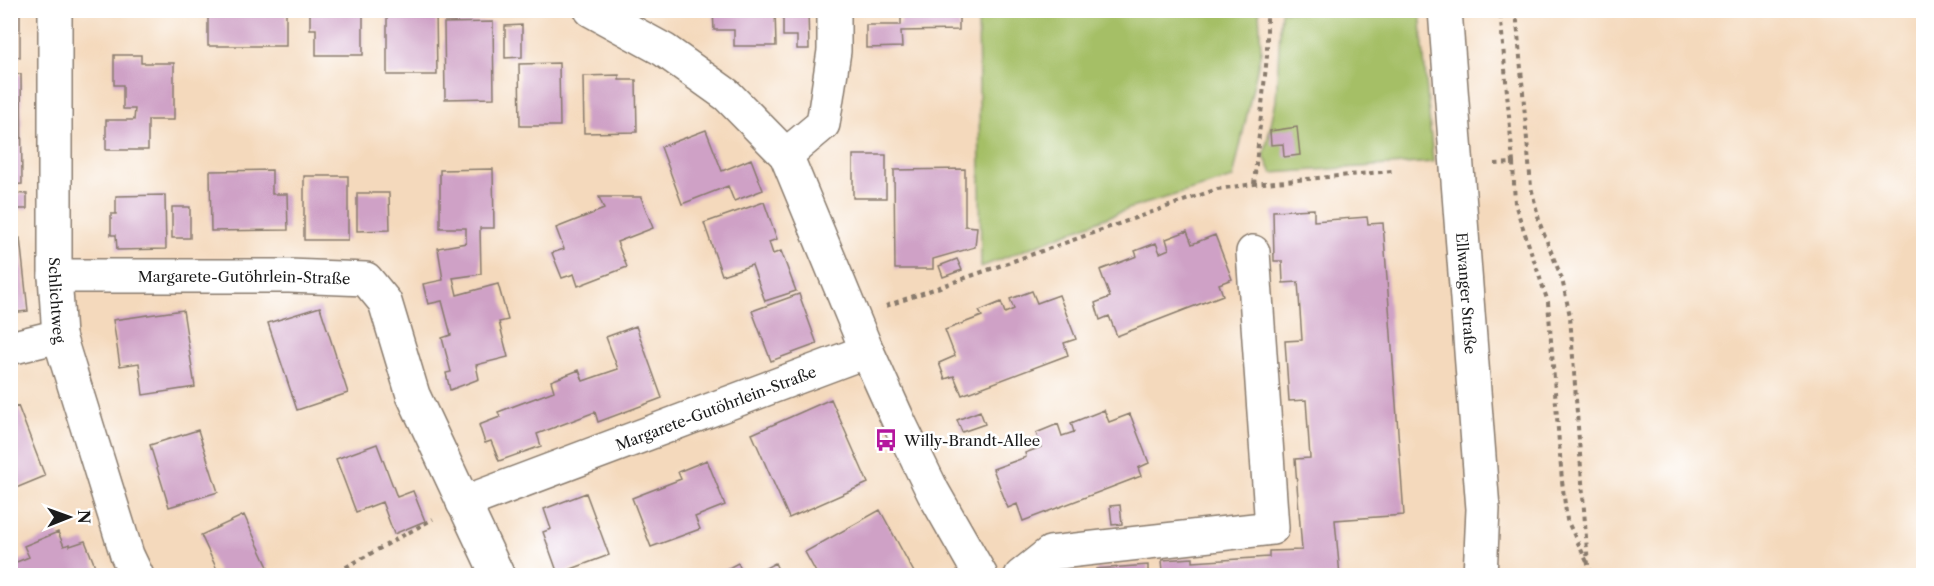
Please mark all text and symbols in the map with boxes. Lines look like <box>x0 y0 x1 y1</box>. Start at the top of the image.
street label: Ellwanger Straße <box>1452 232 1481 355</box>
street label: Schlichtweg <box>45 257 70 346</box>
street label: Margarete-Gutöhrlein-Straße <box>138 266 351 288</box>
street label: Margarete-Gutöhrlein-Straße <box>613 362 819 454</box>
bus stop icon: Willy-Brandt-Allee <box>873 427 899 453</box>
place label: Willy-Brandt-Allee <box>903 431 1040 450</box>
north arrow <box>39 487 99 547</box>
text: N <box>74 510 94 524</box>

